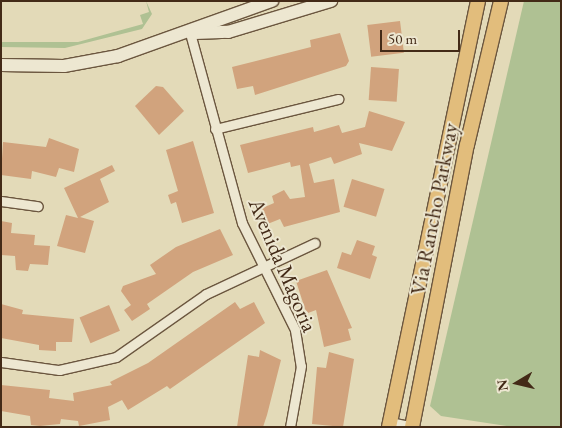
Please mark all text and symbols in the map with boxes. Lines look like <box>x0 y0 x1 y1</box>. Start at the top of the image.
scale bar <box>382 20 462 52</box>
text: 50 m <box>388 29 417 48</box>
street label: Via Rancho Parkway <box>404 121 464 297</box>
street label: Avenida Magoria <box>243 194 323 336</box>
north arrow <box>492 358 542 408</box>
text: N <box>492 378 512 392</box>

